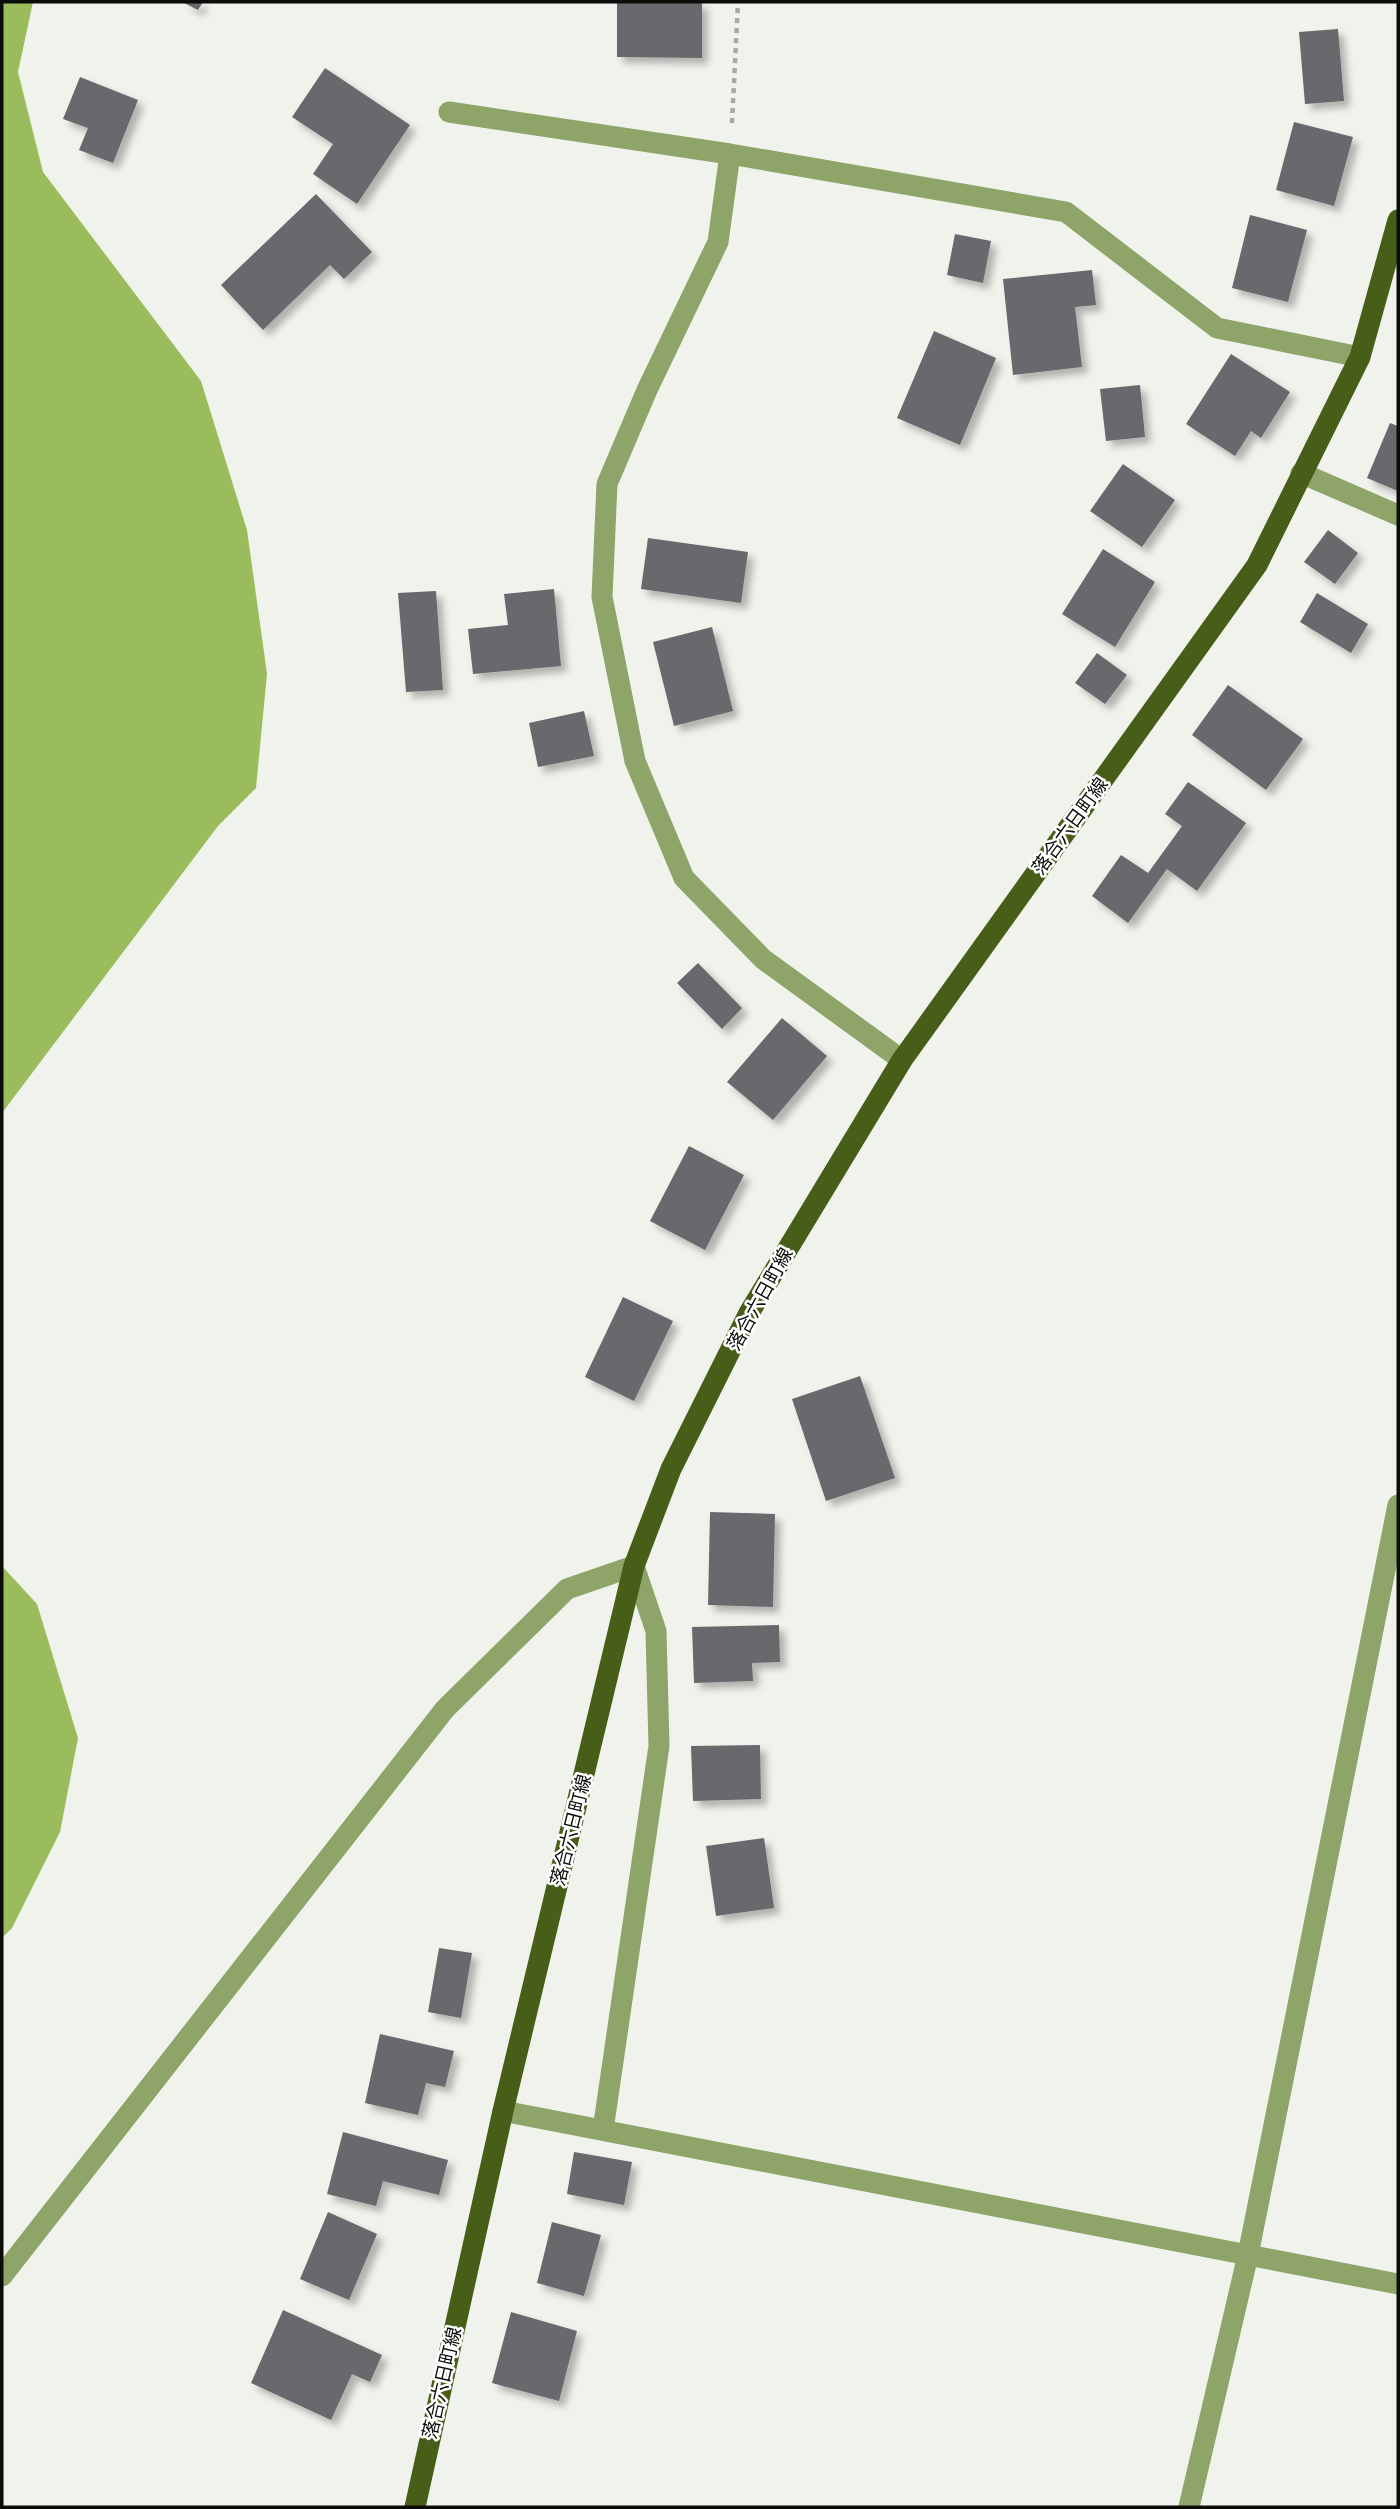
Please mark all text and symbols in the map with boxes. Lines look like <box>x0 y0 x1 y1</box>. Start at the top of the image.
street label: 落合六日町線 <box>1028 774 1112 878</box>
street label: 落合六日町線 <box>723 1244 797 1354</box>
street label: 落合六日町線 <box>547 1772 595 1888</box>
street label: 落合六日町線 <box>419 2325 465 2441</box>

